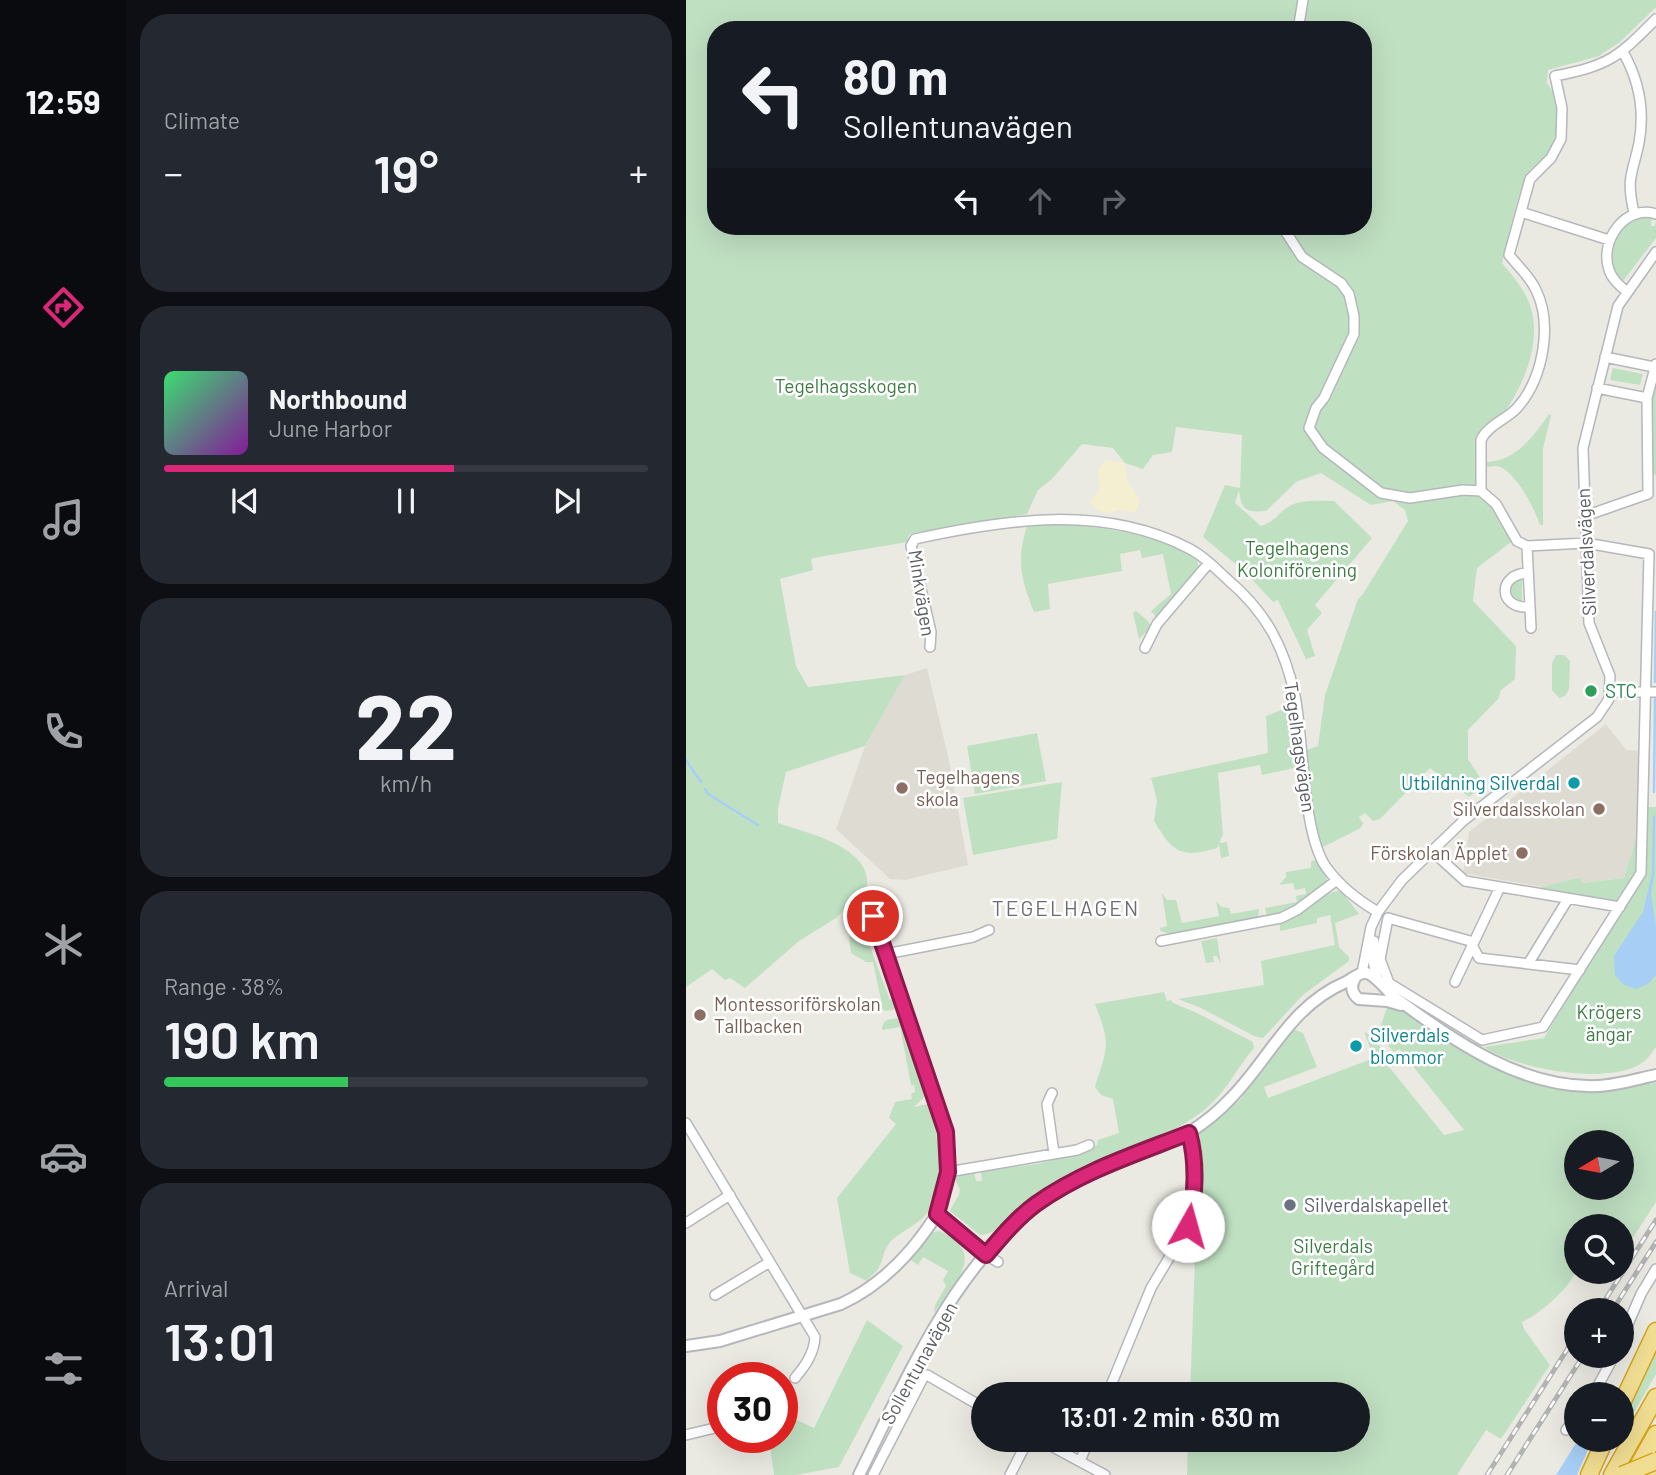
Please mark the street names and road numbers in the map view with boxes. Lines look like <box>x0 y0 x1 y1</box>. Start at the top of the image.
street label: Silverdalsvägen <box>1571 488 1600 617</box>
street label: Minkvägen <box>904 548 941 638</box>
street label: Tegelhagsvägen <box>1280 680 1321 814</box>
street label: Sollentunavägen <box>875 1297 962 1428</box>

